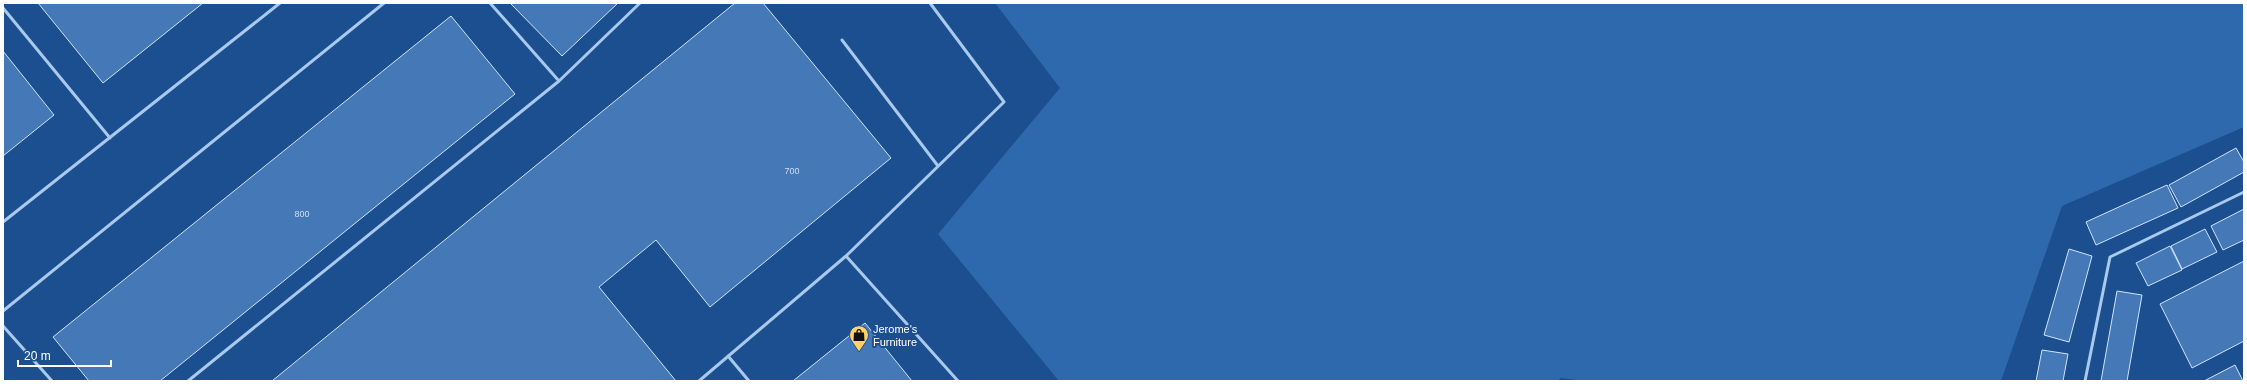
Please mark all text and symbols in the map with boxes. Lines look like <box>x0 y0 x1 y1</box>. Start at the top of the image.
house number: 700 <box>784 166 800 176</box>
house number: 800 <box>294 209 310 219</box>
place label: Jerome's Furniture <box>873 323 918 348</box>
shop icon: Jerome's Furniture <box>848 324 870 352</box>
scale bar <box>18 342 111 368</box>
text: 20 m <box>24 349 51 363</box>

